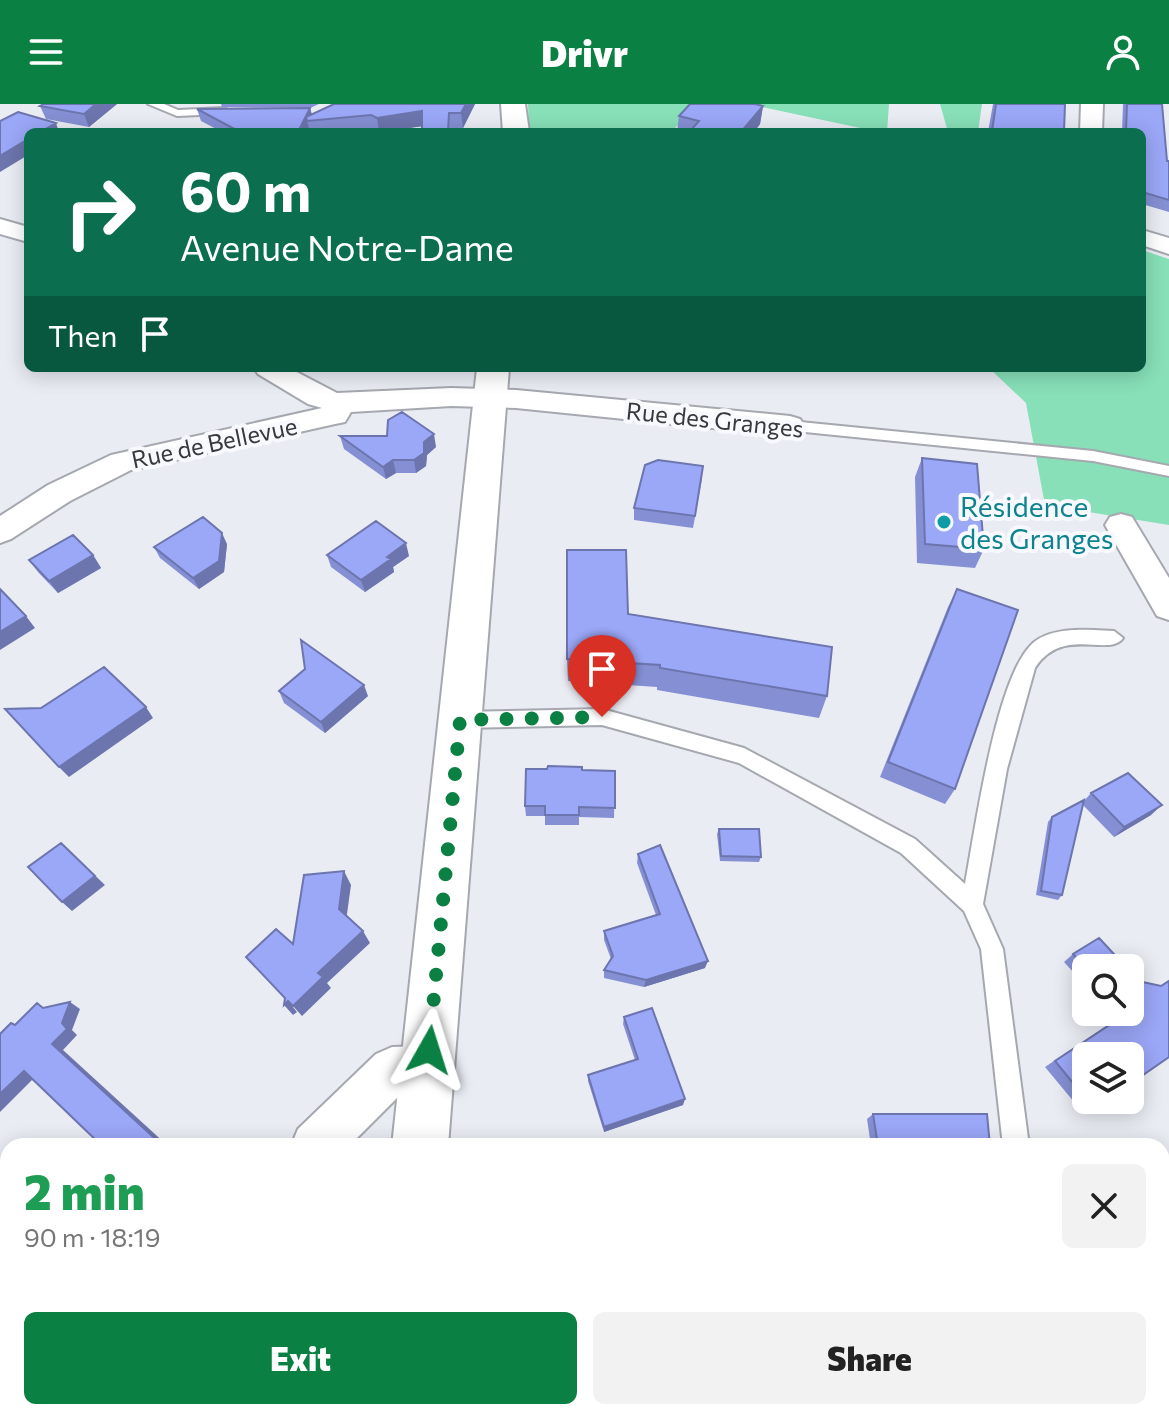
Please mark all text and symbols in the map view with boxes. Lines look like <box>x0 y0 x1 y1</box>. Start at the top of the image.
icon: menu <box>24 30 68 74</box>
text: Drivr <box>541 30 628 74</box>
icon: person <box>1101 30 1145 74</box>
text: 60 m <box>180 155 311 224</box>
icon: right <box>48 160 152 264</box>
text: Avenue Notre-Dame <box>180 224 514 268</box>
icon: arrive <box>133 312 177 356</box>
text: Then <box>48 316 117 353</box>
street label: Rue des Granges <box>625 395 805 443</box>
street label: Rue de Bellevue <box>128 410 300 474</box>
place label: Résidence des Granges <box>960 489 1114 555</box>
marker: Résidence des Granges <box>935 513 953 531</box>
pin <box>568 635 636 717</box>
icon: arrive <box>580 647 624 691</box>
map controls <box>1072 954 1144 1114</box>
button: search <box>1072 954 1144 1026</box>
position arrow <box>387 1008 471 1092</box>
button: layers <box>1072 1042 1144 1114</box>
text: 2 min <box>24 1161 145 1220</box>
button: close <box>1062 1164 1146 1248</box>
text: 90 m · 18:19 <box>24 1221 160 1252</box>
button: Exit <box>24 1312 577 1404</box>
button: Share <box>593 1312 1146 1404</box>

